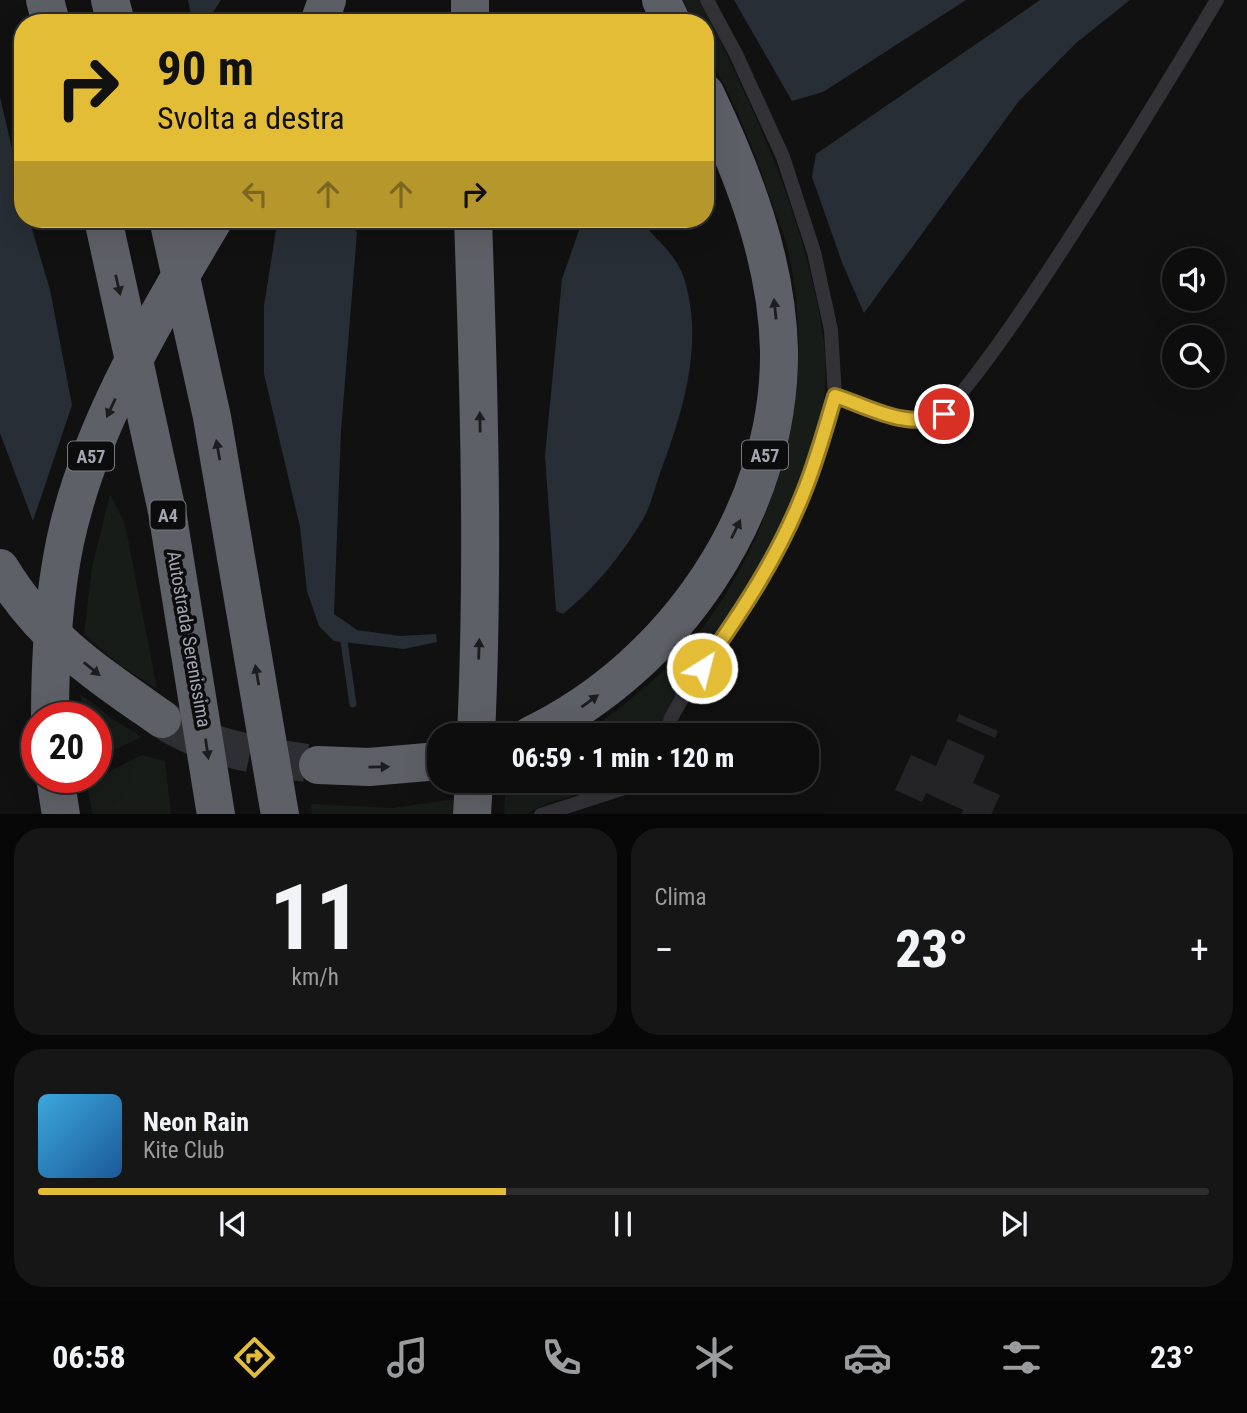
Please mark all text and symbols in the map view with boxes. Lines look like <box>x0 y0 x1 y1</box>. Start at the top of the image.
text: 90 m <box>157 40 254 97</box>
icon: right <box>42 42 133 133</box>
text: Svolta a destra <box>157 99 345 137</box>
icon: left <box>236 175 274 213</box>
icon: ahead <box>309 175 347 213</box>
icon: ahead <box>382 175 420 213</box>
icon: right <box>455 175 493 213</box>
map controls <box>1162 248 1225 388</box>
button: sound <box>1162 248 1225 311</box>
one-way arrow <box>113 274 124 296</box>
one-way arrow <box>769 297 780 319</box>
button: search <box>1162 325 1225 388</box>
pin <box>914 384 974 444</box>
icon: arrive <box>925 395 963 433</box>
one-way arrow <box>105 397 116 418</box>
one-way arrow <box>474 410 486 432</box>
one-way arrow <box>212 439 223 461</box>
road number: A57 <box>742 440 788 470</box>
road number: A57 <box>68 442 114 470</box>
road number: A4 <box>150 500 186 530</box>
one-way arrow <box>731 519 742 540</box>
street label: Autostrada Serenissima <box>162 549 216 729</box>
position arrow <box>665 631 739 705</box>
one-way arrow <box>474 638 485 660</box>
one-way arrow <box>83 661 101 676</box>
one-way arrow <box>251 663 262 685</box>
one-way arrow <box>581 694 599 708</box>
speed limit sign: 20 <box>21 702 112 793</box>
one-way arrow <box>202 738 213 760</box>
text: 06:59 · 1 min · 120 m <box>512 743 734 773</box>
one-way arrow <box>368 761 390 772</box>
text: 11 <box>269 865 361 971</box>
text: Clima <box>655 884 706 911</box>
text: 23° <box>895 919 968 980</box>
text: − <box>655 928 674 972</box>
text: + <box>1190 928 1209 972</box>
text: km/h <box>292 964 339 991</box>
text: Neon Rain <box>143 1107 249 1137</box>
text: Kite Club <box>143 1137 224 1164</box>
icon: previous <box>214 1205 252 1243</box>
icon: pause <box>604 1205 642 1243</box>
icon: next <box>995 1205 1033 1243</box>
icon: directions <box>230 1333 279 1382</box>
icon: music <box>383 1333 432 1382</box>
icon: phone <box>537 1333 586 1382</box>
icon: climate <box>690 1333 739 1382</box>
icon: car <box>843 1333 892 1382</box>
icon: filters <box>997 1333 1046 1382</box>
text: 06:58 <box>52 1338 126 1376</box>
text: 23° <box>1150 1338 1195 1376</box>

